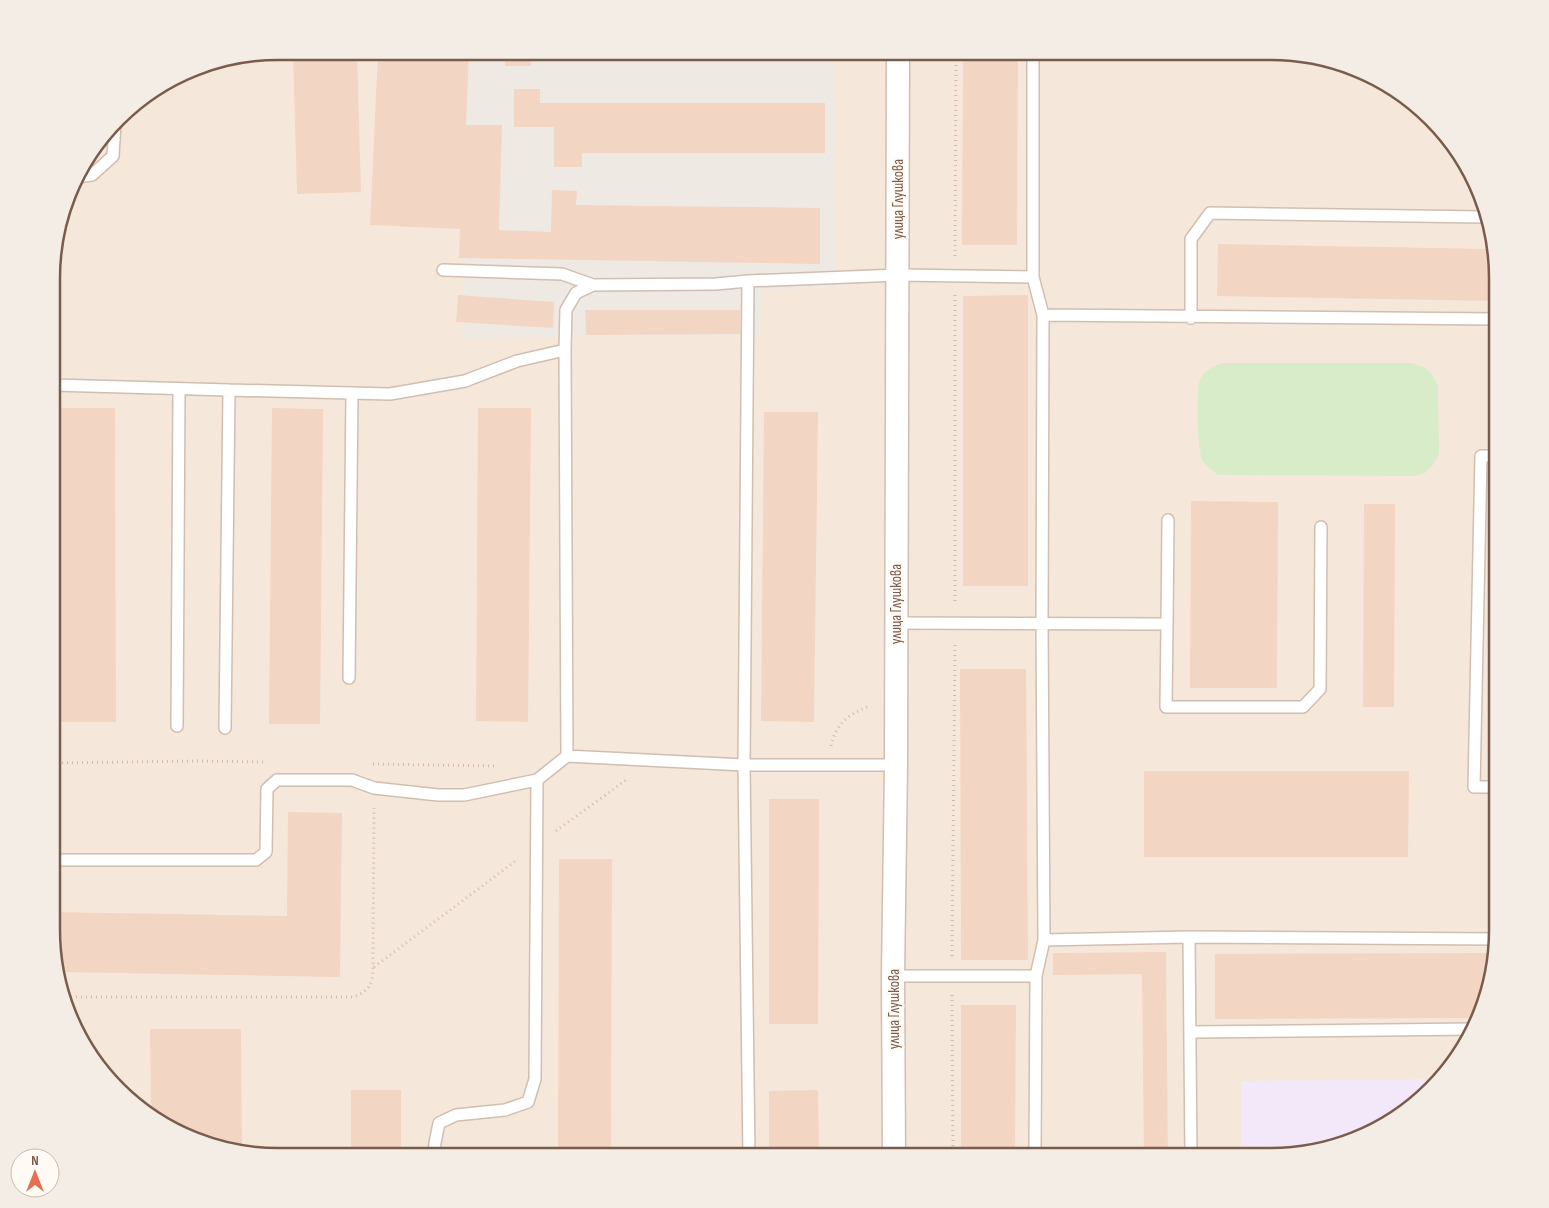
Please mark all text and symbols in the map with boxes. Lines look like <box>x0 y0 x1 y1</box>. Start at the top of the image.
street label: улица Глушкова <box>889 159 908 239</box>
street label: улица Глушкова <box>887 564 906 644</box>
street label: улица Глушкова <box>885 969 904 1049</box>
north arrow <box>10 1148 60 1198</box>
text: N <box>31 1152 39 1169</box>

